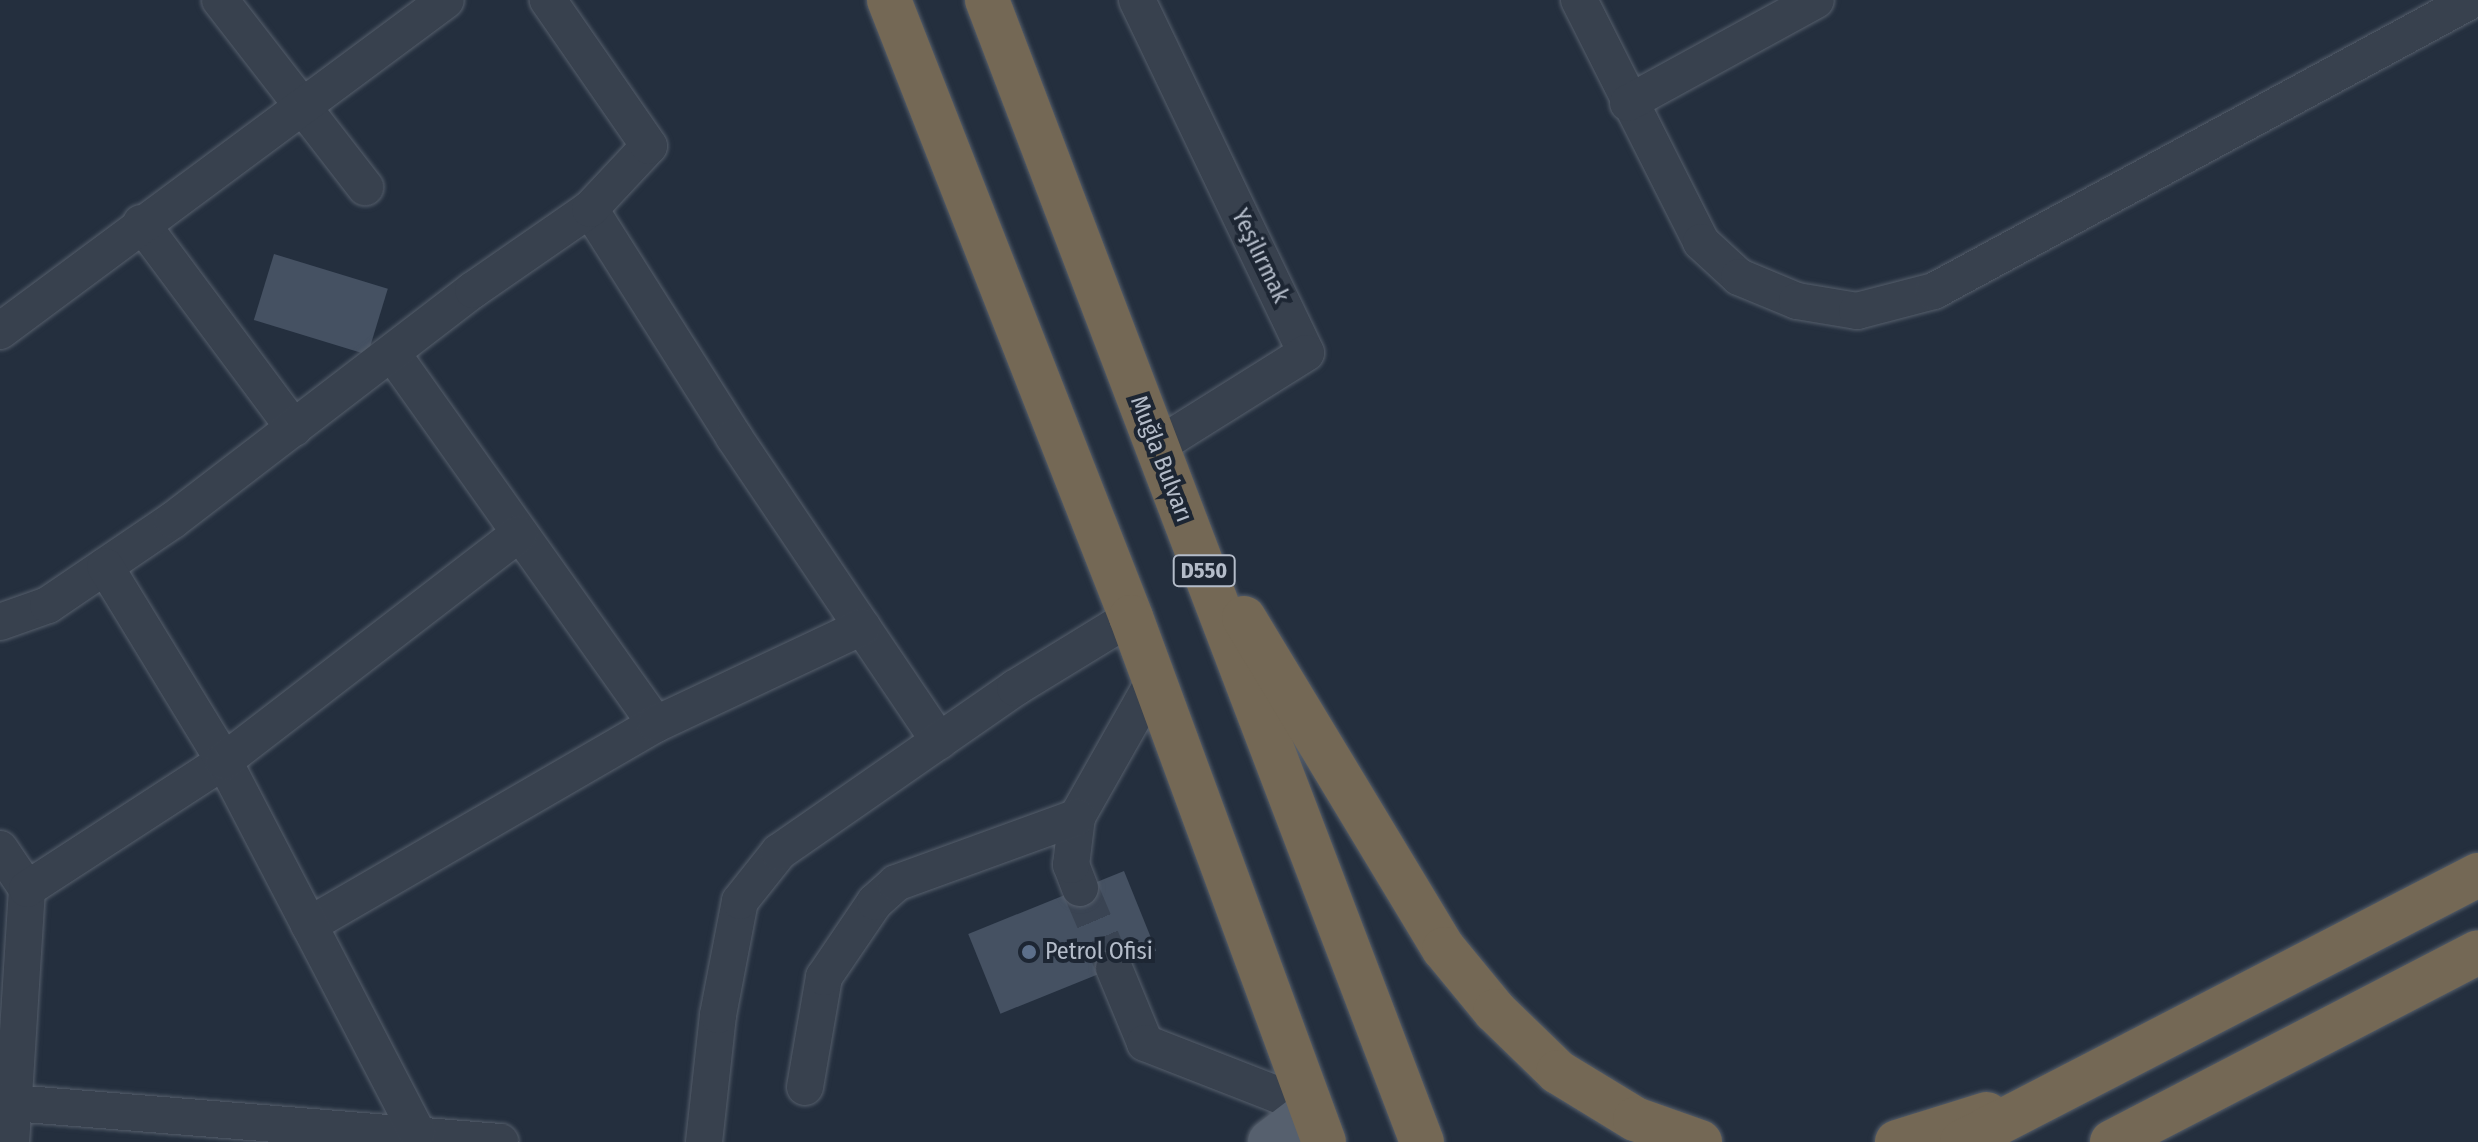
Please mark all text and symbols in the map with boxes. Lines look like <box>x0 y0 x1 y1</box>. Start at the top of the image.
street label: Yeşilırmak <box>1225 204 1295 308</box>
street label: Muğla Bulvarı <box>1124 392 1198 526</box>
road number: D550 <box>1172 553 1236 589</box>
place label: Petrol Ofisi <box>1045 938 1153 966</box>
marker: Petrol Ofisi <box>1020 943 1038 961</box>

